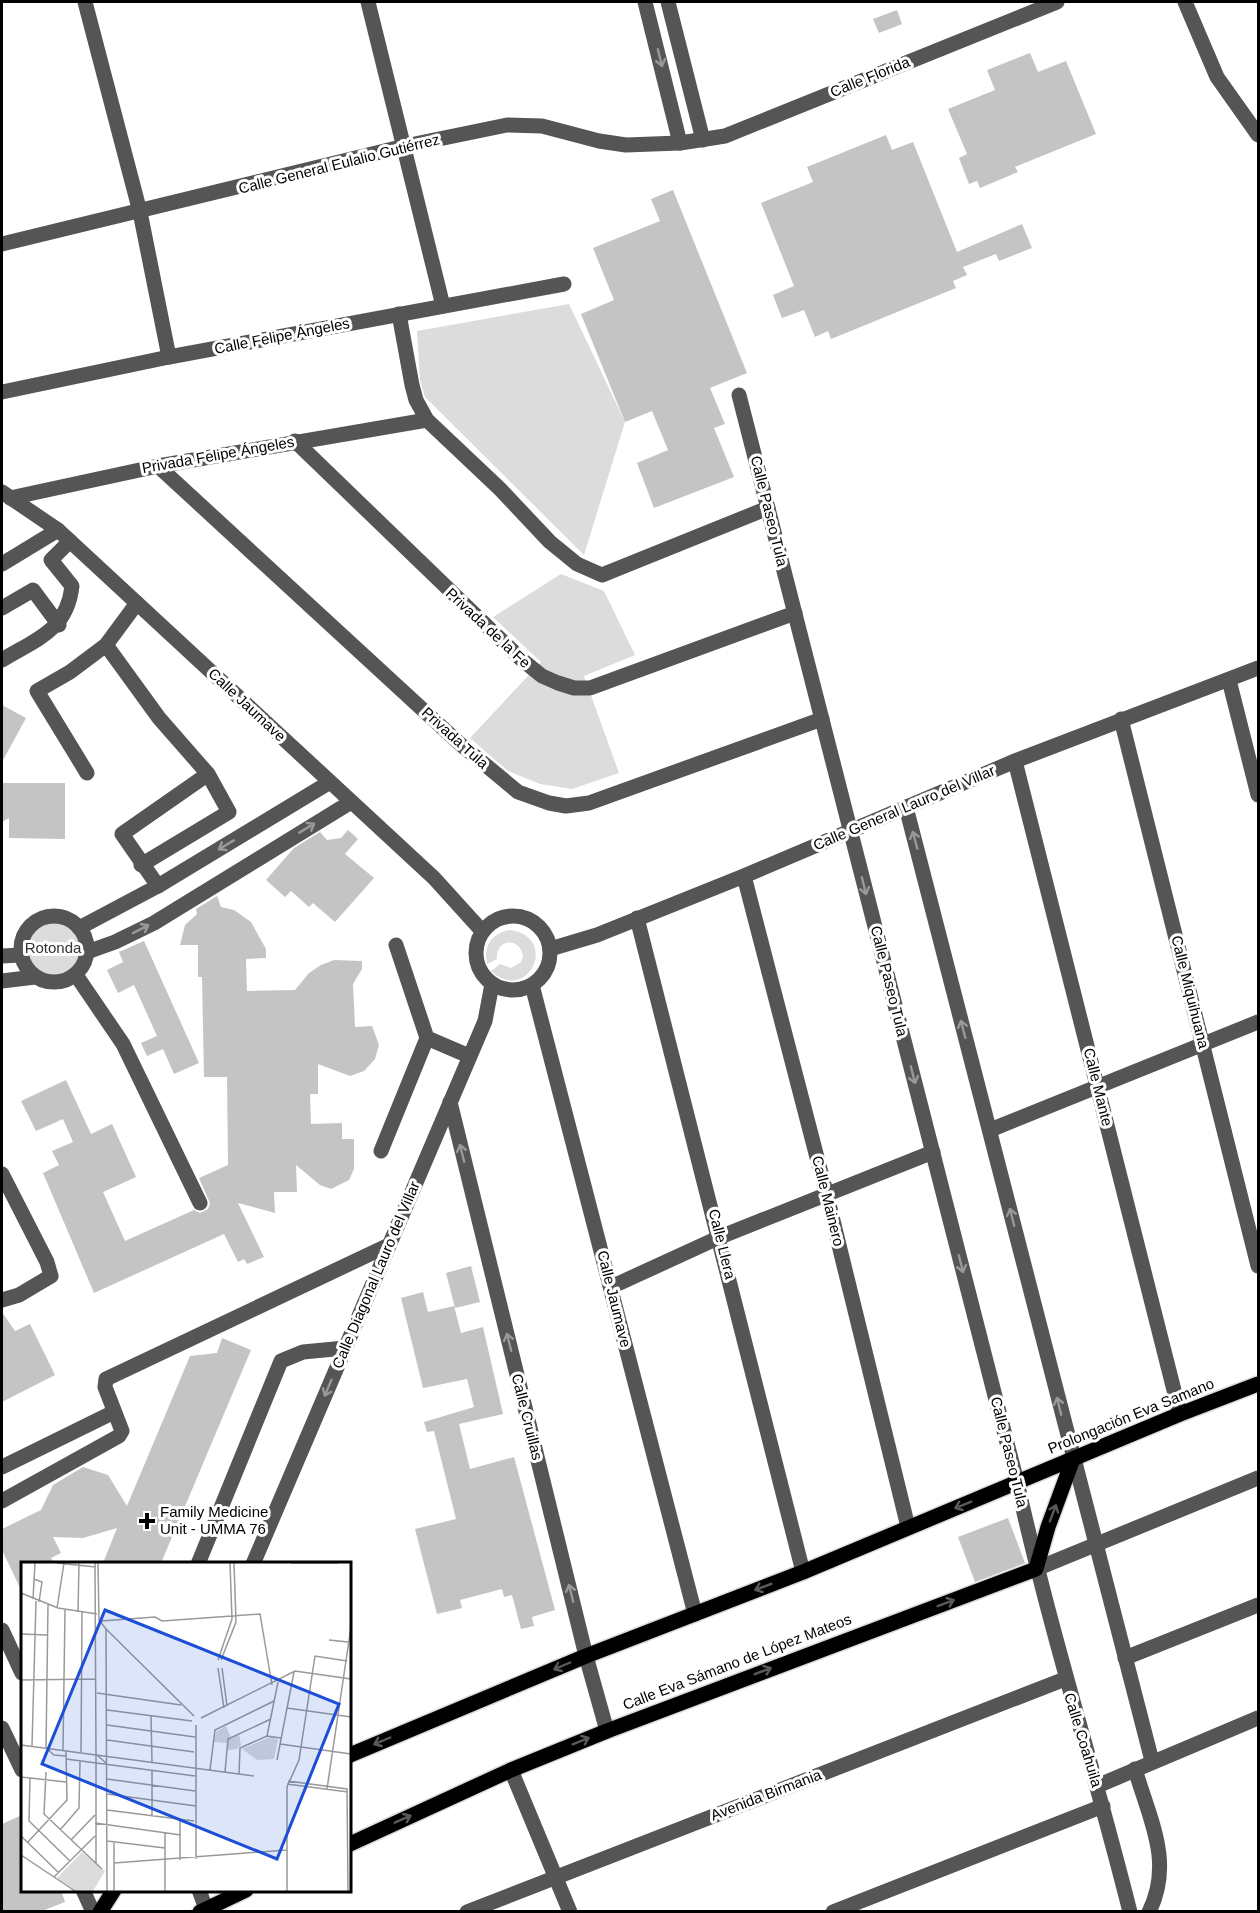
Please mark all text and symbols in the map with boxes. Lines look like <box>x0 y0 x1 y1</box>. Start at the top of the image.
one-way arrow <box>654 48 666 67</box>
street label: Calle Florida <box>828 53 913 100</box>
street label: Calle General Eulalio Gutiérrez <box>237 130 441 197</box>
street label: Calle Felipe Ángeles <box>213 314 351 357</box>
street label: Privada Felipe Ángeles <box>140 433 295 476</box>
street label: Calle Paseo Tula <box>748 454 792 569</box>
street label: Privada de la Fe <box>443 584 534 671</box>
street label: Calle Jaumave <box>205 665 289 745</box>
street label: Privada Tula <box>419 703 492 772</box>
street label: Calle General Lauro del Villar <box>810 761 997 854</box>
one-way arrow <box>298 822 315 834</box>
one-way arrow <box>908 831 920 850</box>
one-way arrow <box>218 839 235 851</box>
one-way arrow <box>859 876 871 895</box>
one-way arrow <box>131 923 149 935</box>
street label: Calle Paseo Tula <box>868 924 912 1039</box>
street label: Calle Miquihuana <box>1168 934 1213 1051</box>
park label: Rotonda <box>25 939 82 956</box>
one-way arrow <box>957 1019 969 1038</box>
street label: Calle Mante <box>1081 1046 1116 1128</box>
one-way arrow <box>908 1065 919 1084</box>
one-way arrow <box>456 1144 468 1163</box>
street label: Calle Mainero <box>809 1154 848 1248</box>
street label: Calle Diagonal Lauro del Villar <box>328 1179 423 1371</box>
street label: Calle Llera <box>706 1207 740 1281</box>
one-way arrow <box>1005 1208 1017 1227</box>
street label: Calle Jaumave <box>594 1249 635 1349</box>
one-way arrow <box>956 1254 968 1273</box>
one-way arrow <box>503 1333 514 1352</box>
street label: Calle Cruillas <box>509 1372 546 1462</box>
street label: Prolongación Eva Samano <box>1045 1374 1216 1457</box>
one-way arrow <box>322 1378 333 1396</box>
street label: Calle Paseo Tula <box>988 1395 1032 1510</box>
one-way arrow <box>1053 1397 1065 1416</box>
one-way arrow <box>954 1500 973 1511</box>
place label: Family Medicine Unit - UMMA 76 <box>160 1503 268 1537</box>
one-way arrow <box>1048 1505 1059 1523</box>
marker: Family Medicine Unit - UMMA 76 <box>138 1512 156 1530</box>
inset map <box>21 1562 351 1892</box>
one-way arrow <box>755 1582 773 1593</box>
one-way arrow <box>564 1584 576 1603</box>
one-way arrow <box>936 1596 955 1607</box>
street label: Calle Eva Sámano de López Mateos <box>620 1610 854 1713</box>
one-way arrow <box>554 1661 572 1672</box>
one-way arrow <box>754 1665 772 1676</box>
street label: Calle Coahuila <box>1061 1691 1106 1790</box>
one-way arrow <box>572 1735 590 1746</box>
one-way arrow <box>374 1736 392 1747</box>
street label: Avenida Birmania <box>708 1765 824 1823</box>
one-way arrow <box>393 1813 411 1825</box>

